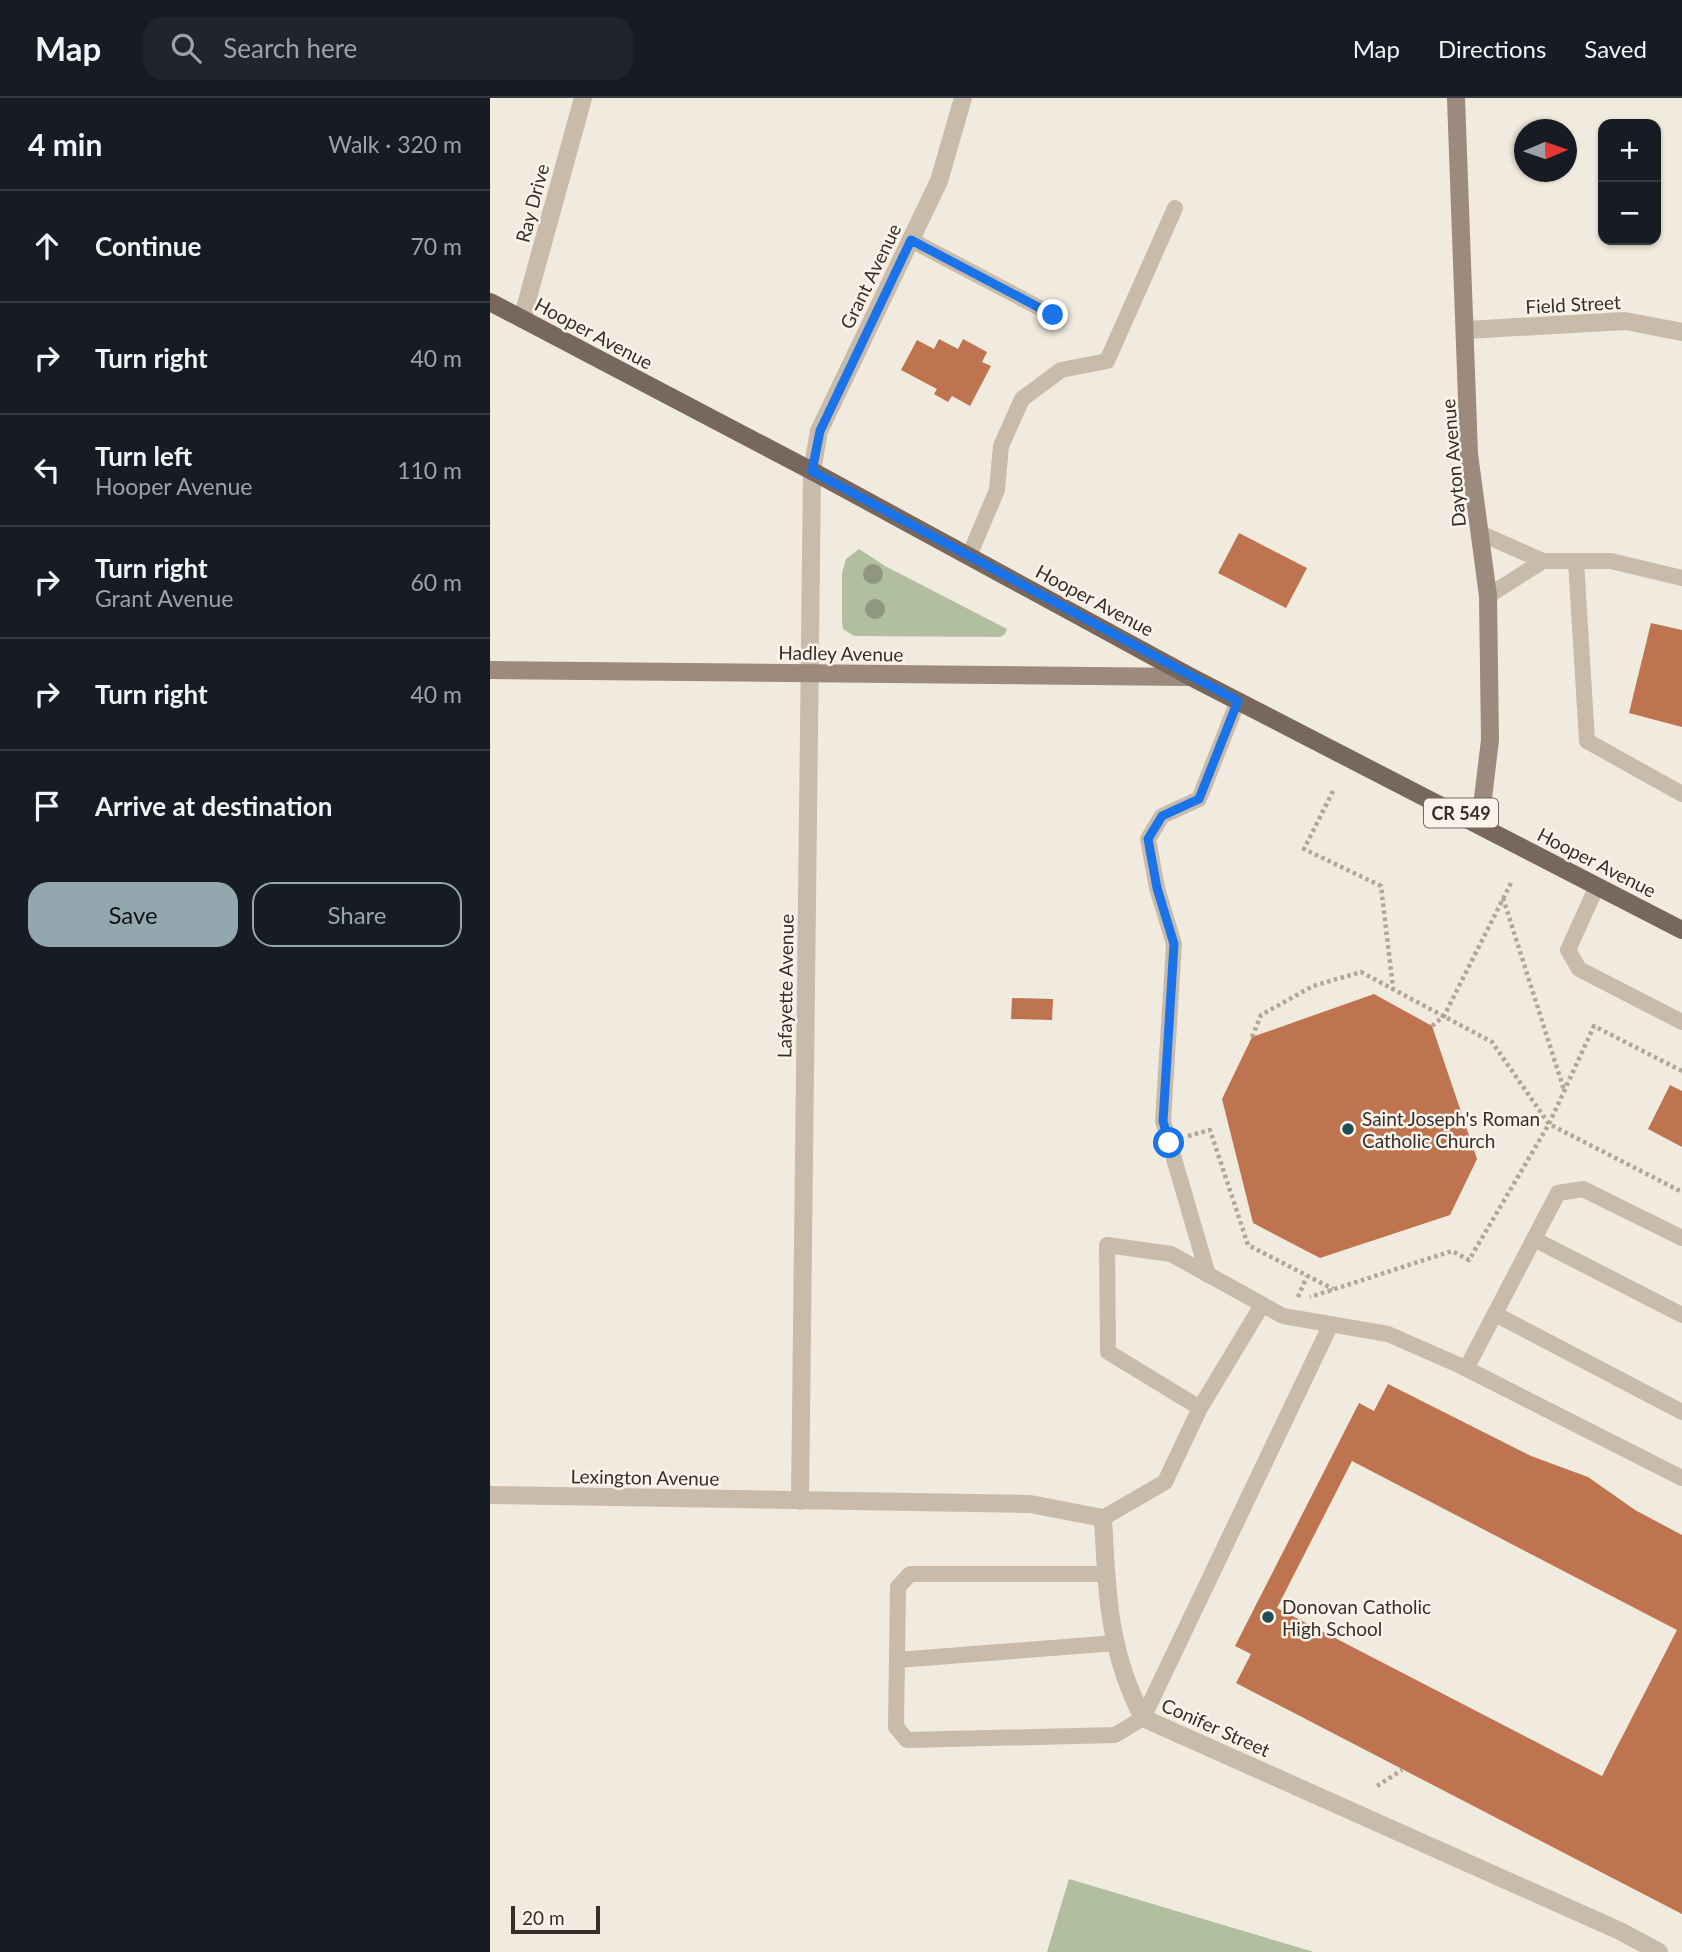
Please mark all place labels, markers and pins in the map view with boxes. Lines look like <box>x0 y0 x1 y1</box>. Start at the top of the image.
place label: Saint Joseph's Roman Catholic Church <box>1362 1107 1540 1152</box>
marker: Saint Joseph's Roman Catholic Church <box>1340 1121 1356 1137</box>
place label: Donovan Catholic High School <box>1282 1595 1431 1640</box>
marker: Donovan Catholic High School <box>1260 1609 1276 1625</box>

